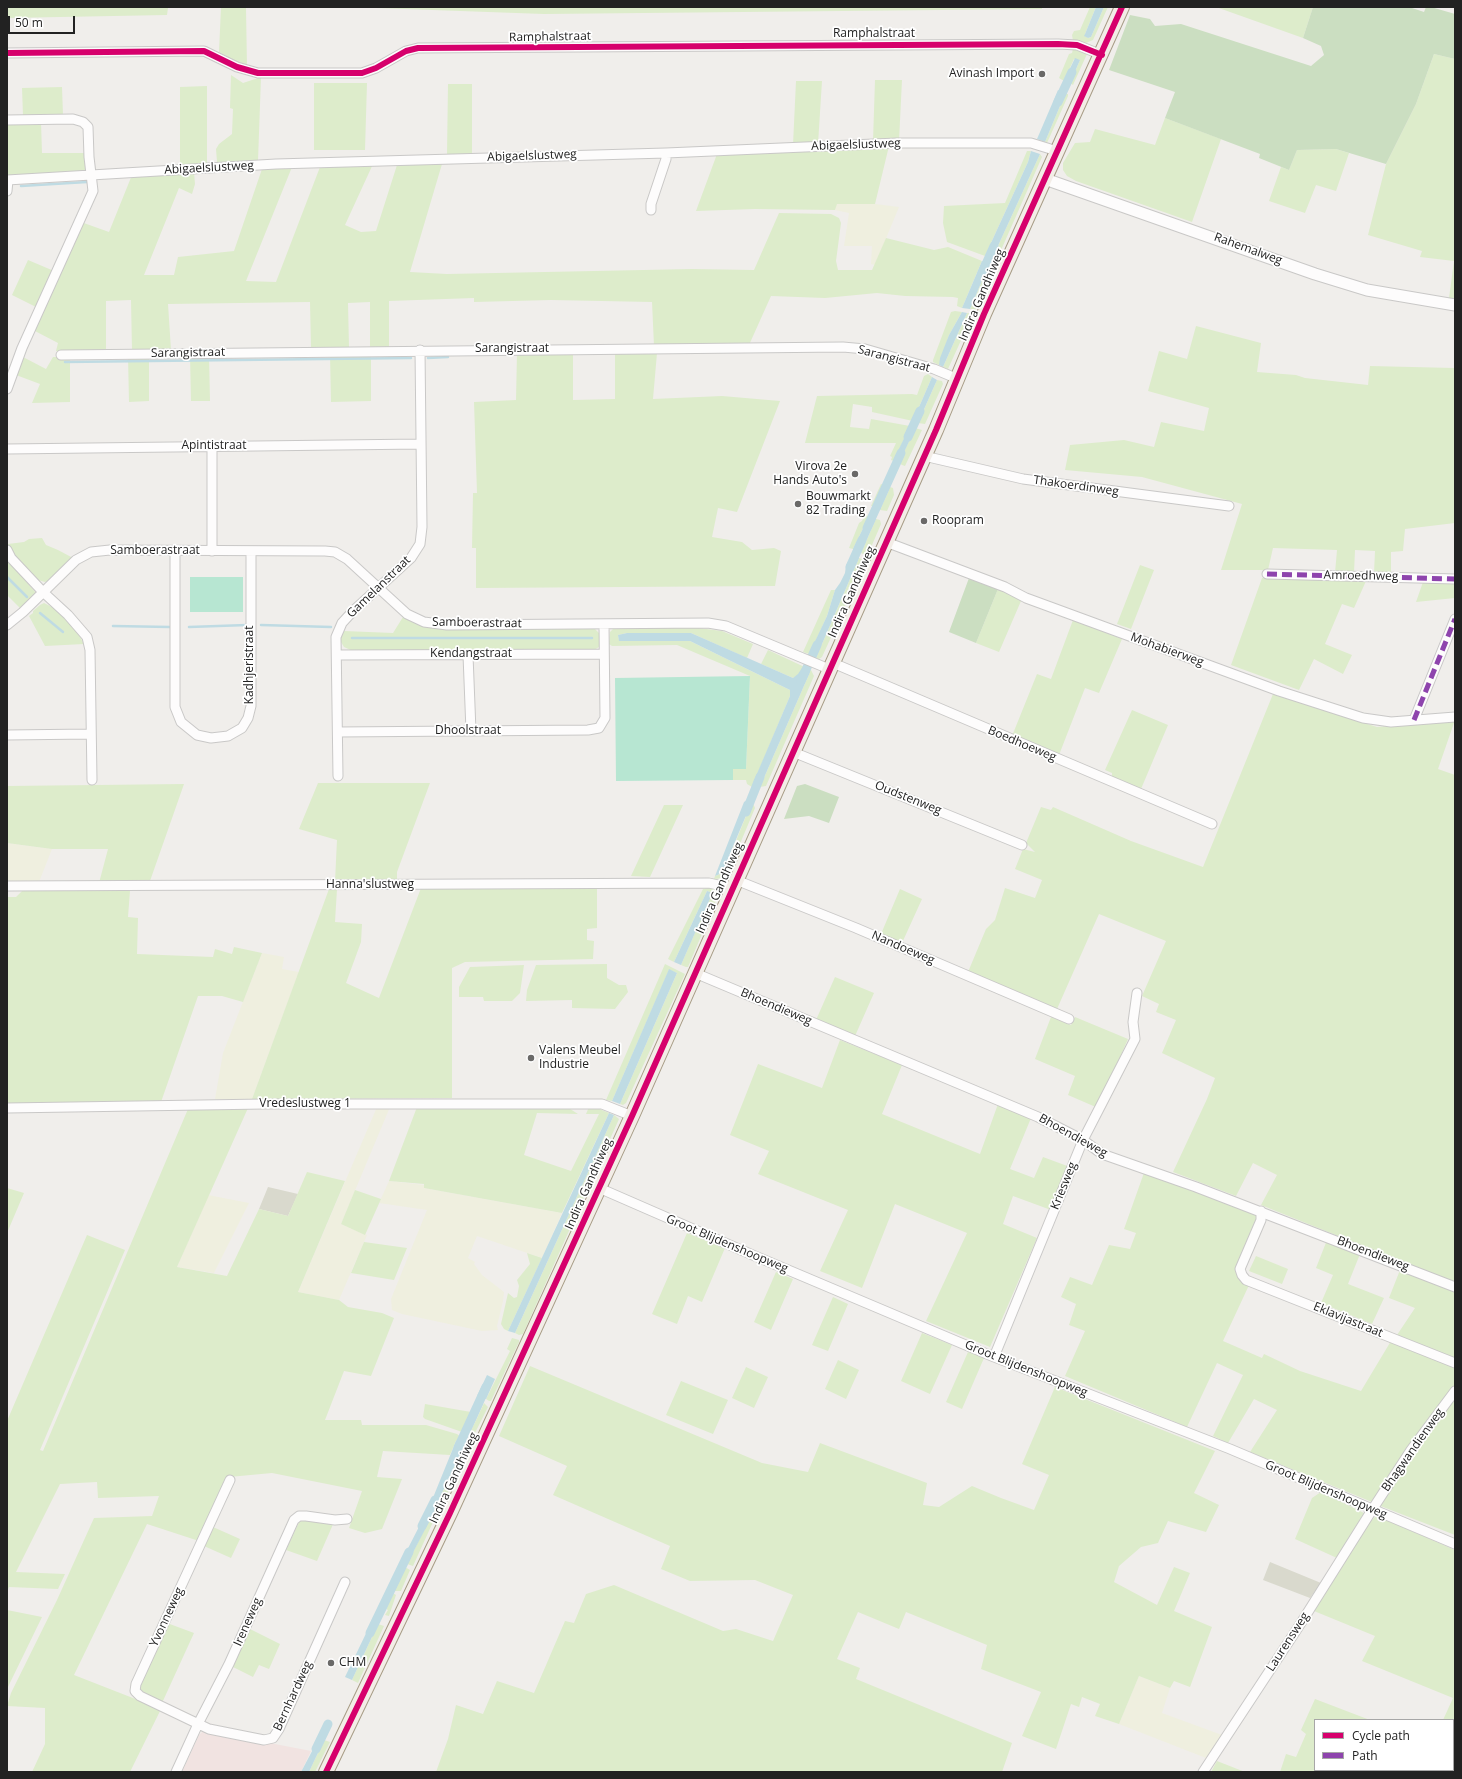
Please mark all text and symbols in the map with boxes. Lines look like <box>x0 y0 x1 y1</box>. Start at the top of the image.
scale bar <box>10 8 77 34</box>
text: 50 m <box>15 14 43 31</box>
street label: Ramphalstraat <box>833 27 915 41</box>
street label: Ramphalstraat <box>509 29 591 45</box>
place label: Avinash Import <box>949 67 1034 81</box>
marker: Avinash Import <box>1037 69 1047 79</box>
street label: Abigaelslustweg <box>811 136 901 154</box>
street label: Abigaelslustweg <box>487 147 577 165</box>
street label: Abigaelslustweg <box>164 158 254 178</box>
street label: Rahemalweg <box>1212 230 1284 268</box>
street label: Indira Gandhiweg <box>956 247 1008 343</box>
street label: Sarangistraat <box>475 342 549 356</box>
street label: Sarangistraat <box>856 342 932 376</box>
street label: Sarangistraat <box>151 345 225 361</box>
street label: Apintistraat <box>181 439 247 453</box>
place label: Virova 2e Hands Auto's <box>773 460 847 488</box>
marker: Virova 2e Hands Auto's <box>850 469 860 479</box>
street label: Thakoerdinweg <box>1032 473 1120 499</box>
place label: Bouwmarkt 82 Trading <box>806 490 871 518</box>
marker: Bouwmarkt 82 Trading <box>793 499 803 509</box>
place label: Roopram <box>932 514 984 528</box>
marker: Roopram <box>919 516 929 526</box>
street label: Samboerastraat <box>110 544 200 558</box>
street label: Indira Gandhiweg <box>825 544 879 640</box>
street label: Gamelanstraat <box>344 553 414 621</box>
street label: Amroedhweg <box>1323 568 1399 584</box>
street label: Samboerastraat <box>432 615 522 631</box>
street label: Kadhjeristraat <box>243 626 257 704</box>
street label: Mohabierweg <box>1129 630 1205 670</box>
street label: Kendangstraat <box>430 647 512 661</box>
street label: Boedhoeweg <box>986 723 1058 765</box>
street label: Dhoolstraat <box>435 724 501 738</box>
street label: Oudstenweg <box>873 778 943 818</box>
street label: Indira Gandhiweg <box>693 840 747 936</box>
street label: Hanna'slustweg <box>326 878 414 892</box>
street label: Nandoeweg <box>869 928 937 968</box>
street label: Bhoendieweg <box>738 986 814 1028</box>
place label: Valens Meubel Industrie <box>539 1044 621 1072</box>
marker: Valens Meubel Industrie <box>526 1053 536 1063</box>
street label: Vredeslustweg 1 <box>259 1097 351 1111</box>
street label: Bhoendieweg <box>1036 1111 1110 1161</box>
street label: Indira Gandhiweg <box>562 1136 616 1232</box>
street label: Kriesweg <box>1048 1160 1080 1212</box>
street label: Groot Blijdenshoopweg <box>664 1212 790 1276</box>
street label: Bhoendieweg <box>1335 1234 1411 1274</box>
street label: Eklavijastraat <box>1311 1299 1385 1341</box>
street label: Groot Blijdenshoopweg <box>963 1338 1089 1400</box>
street label: Bhagwandienweg <box>1379 1405 1447 1495</box>
street label: Indira Gandhiweg <box>427 1430 481 1526</box>
street label: Groot Blijdenshoopweg <box>1263 1458 1389 1522</box>
street label: Yvonneweg <box>147 1585 187 1649</box>
street label: Ireneweg <box>231 1595 265 1649</box>
street label: Laurensweg <box>1264 1610 1312 1674</box>
place label: CHM <box>339 1656 366 1670</box>
marker: CHM <box>326 1658 336 1668</box>
street label: Bernhardweg <box>271 1659 315 1733</box>
legend <box>1314 1719 1454 1771</box>
text: Cycle path <box>1352 1727 1410 1744</box>
text: Path <box>1352 1747 1378 1764</box>

